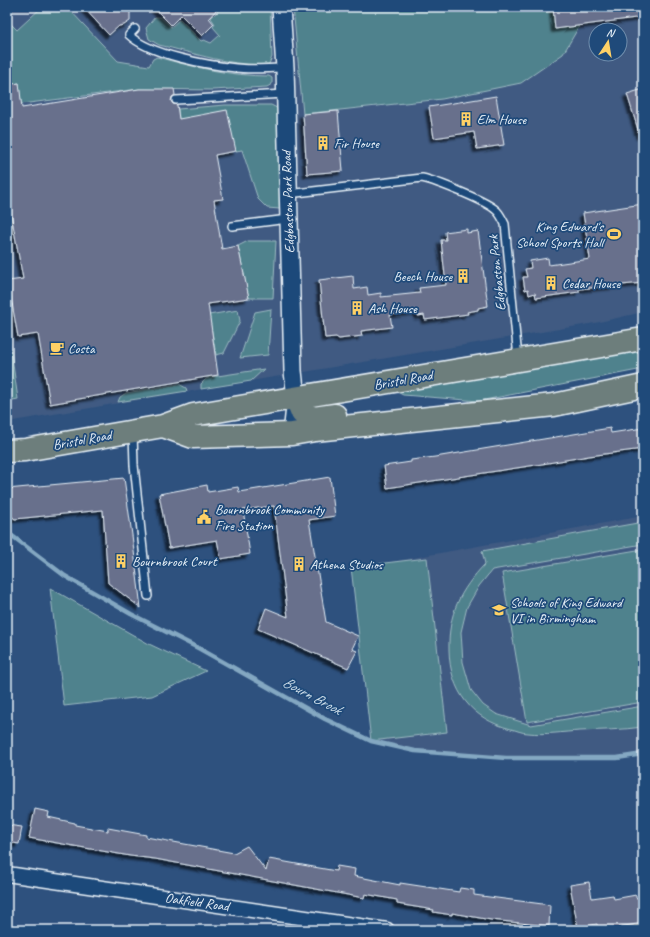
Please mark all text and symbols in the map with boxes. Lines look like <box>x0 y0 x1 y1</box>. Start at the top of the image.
north arrow <box>588 22 628 62</box>
text: N <box>605 25 617 40</box>
building icon: Elm House <box>458 111 474 127</box>
place label: Elm House <box>477 111 528 128</box>
building icon: Fir House <box>315 135 331 151</box>
place label: Fir House <box>334 135 380 152</box>
street label: Edgbaston Park Road <box>278 148 298 253</box>
place label: King Edward's School Sports Hall <box>516 218 606 251</box>
sports icon: King Edward's School Sports Hall <box>606 226 622 242</box>
street label: Edgbaston Park <box>484 233 509 312</box>
place label: Beech House <box>394 268 453 285</box>
building icon: Beech House <box>455 268 471 284</box>
building icon: Cedar House <box>543 275 559 291</box>
place label: Cedar House <box>562 275 621 292</box>
building icon: Ash House <box>349 300 365 316</box>
place label: Ash House <box>368 300 418 317</box>
cafe icon: Costa <box>49 340 65 356</box>
place label: Costa <box>68 340 96 357</box>
street label: Bristol Road <box>372 366 436 393</box>
street label: Bristol Road <box>51 426 115 453</box>
place label: Bournbrook Community Fire Station <box>215 501 325 534</box>
public building icon: Bournbrook Community Fire Station <box>196 509 212 525</box>
building icon: Bournbrook Court <box>113 553 129 569</box>
place label: Bournbrook Court <box>132 553 218 570</box>
building icon: Athena Studios <box>291 556 307 572</box>
place label: Athena Studios <box>310 556 384 573</box>
place label: Schools of King Edward VI in Birmingham <box>510 594 624 627</box>
school or university icon: Schools of King Edward VI in Birmingham <box>491 602 507 618</box>
water label: Bourn Brook <box>279 673 347 720</box>
street label: Oakfield Road <box>164 889 233 915</box>

